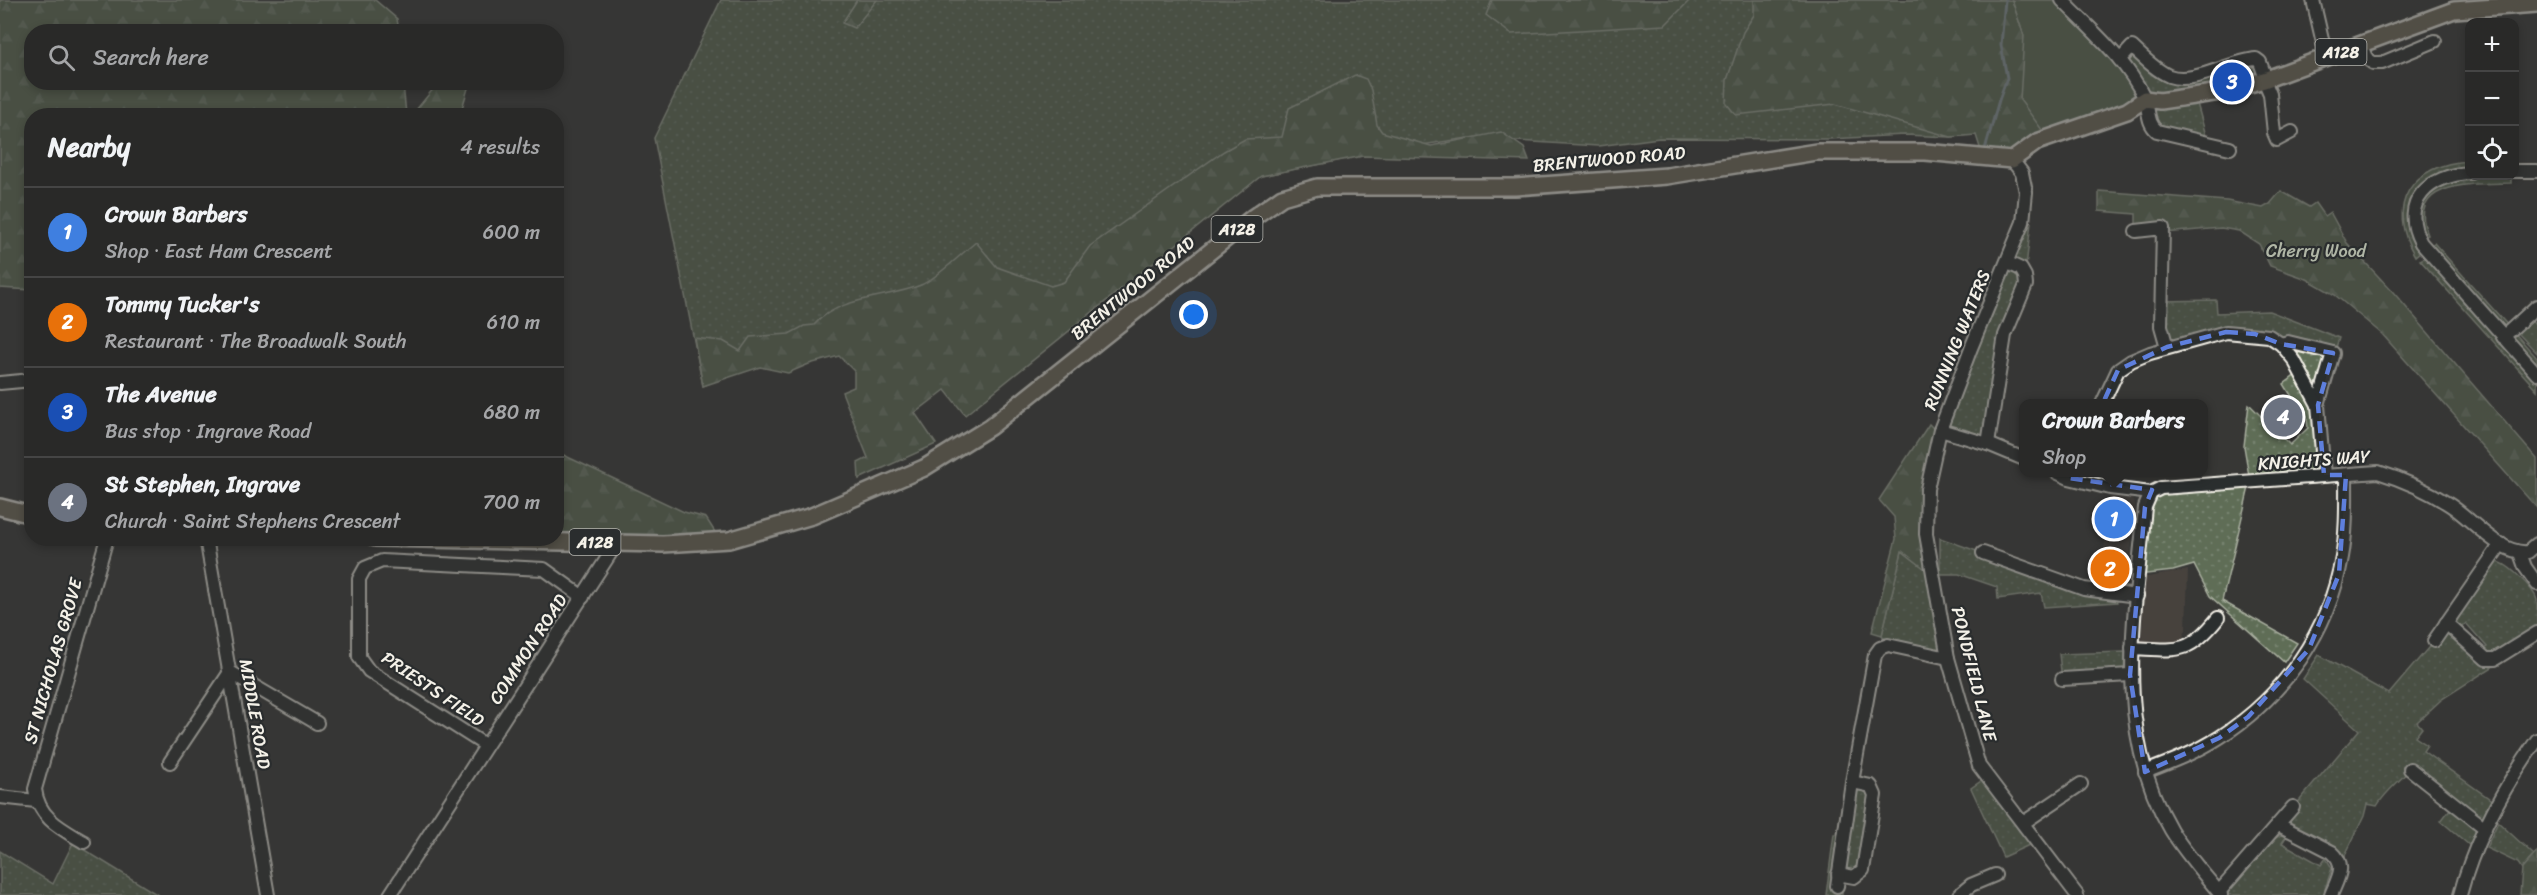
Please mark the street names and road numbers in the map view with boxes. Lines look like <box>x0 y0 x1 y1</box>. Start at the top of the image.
road number: A128 <box>2316 39 2366 65</box>
street label: BRENTWOOD ROAD <box>1531 136 1687 182</box>
road number: A128 <box>1212 216 1262 242</box>
street label: BRENTWOOD ROAD <box>1064 227 1203 349</box>
street label: RUNNING WATERS <box>1914 265 2000 415</box>
street label: KNIGHTS WAY <box>2257 440 2372 480</box>
road number: A128 <box>570 529 620 555</box>
street label: ST NICHOLAS GROVE <box>14 573 92 748</box>
street label: COMMON ROAD <box>480 587 576 711</box>
street label: PONDFIELD LANE <box>1942 603 2006 746</box>
street label: PRIESTS FIELD <box>375 642 491 736</box>
street label: MIDDLE ROAD <box>230 656 280 772</box>

